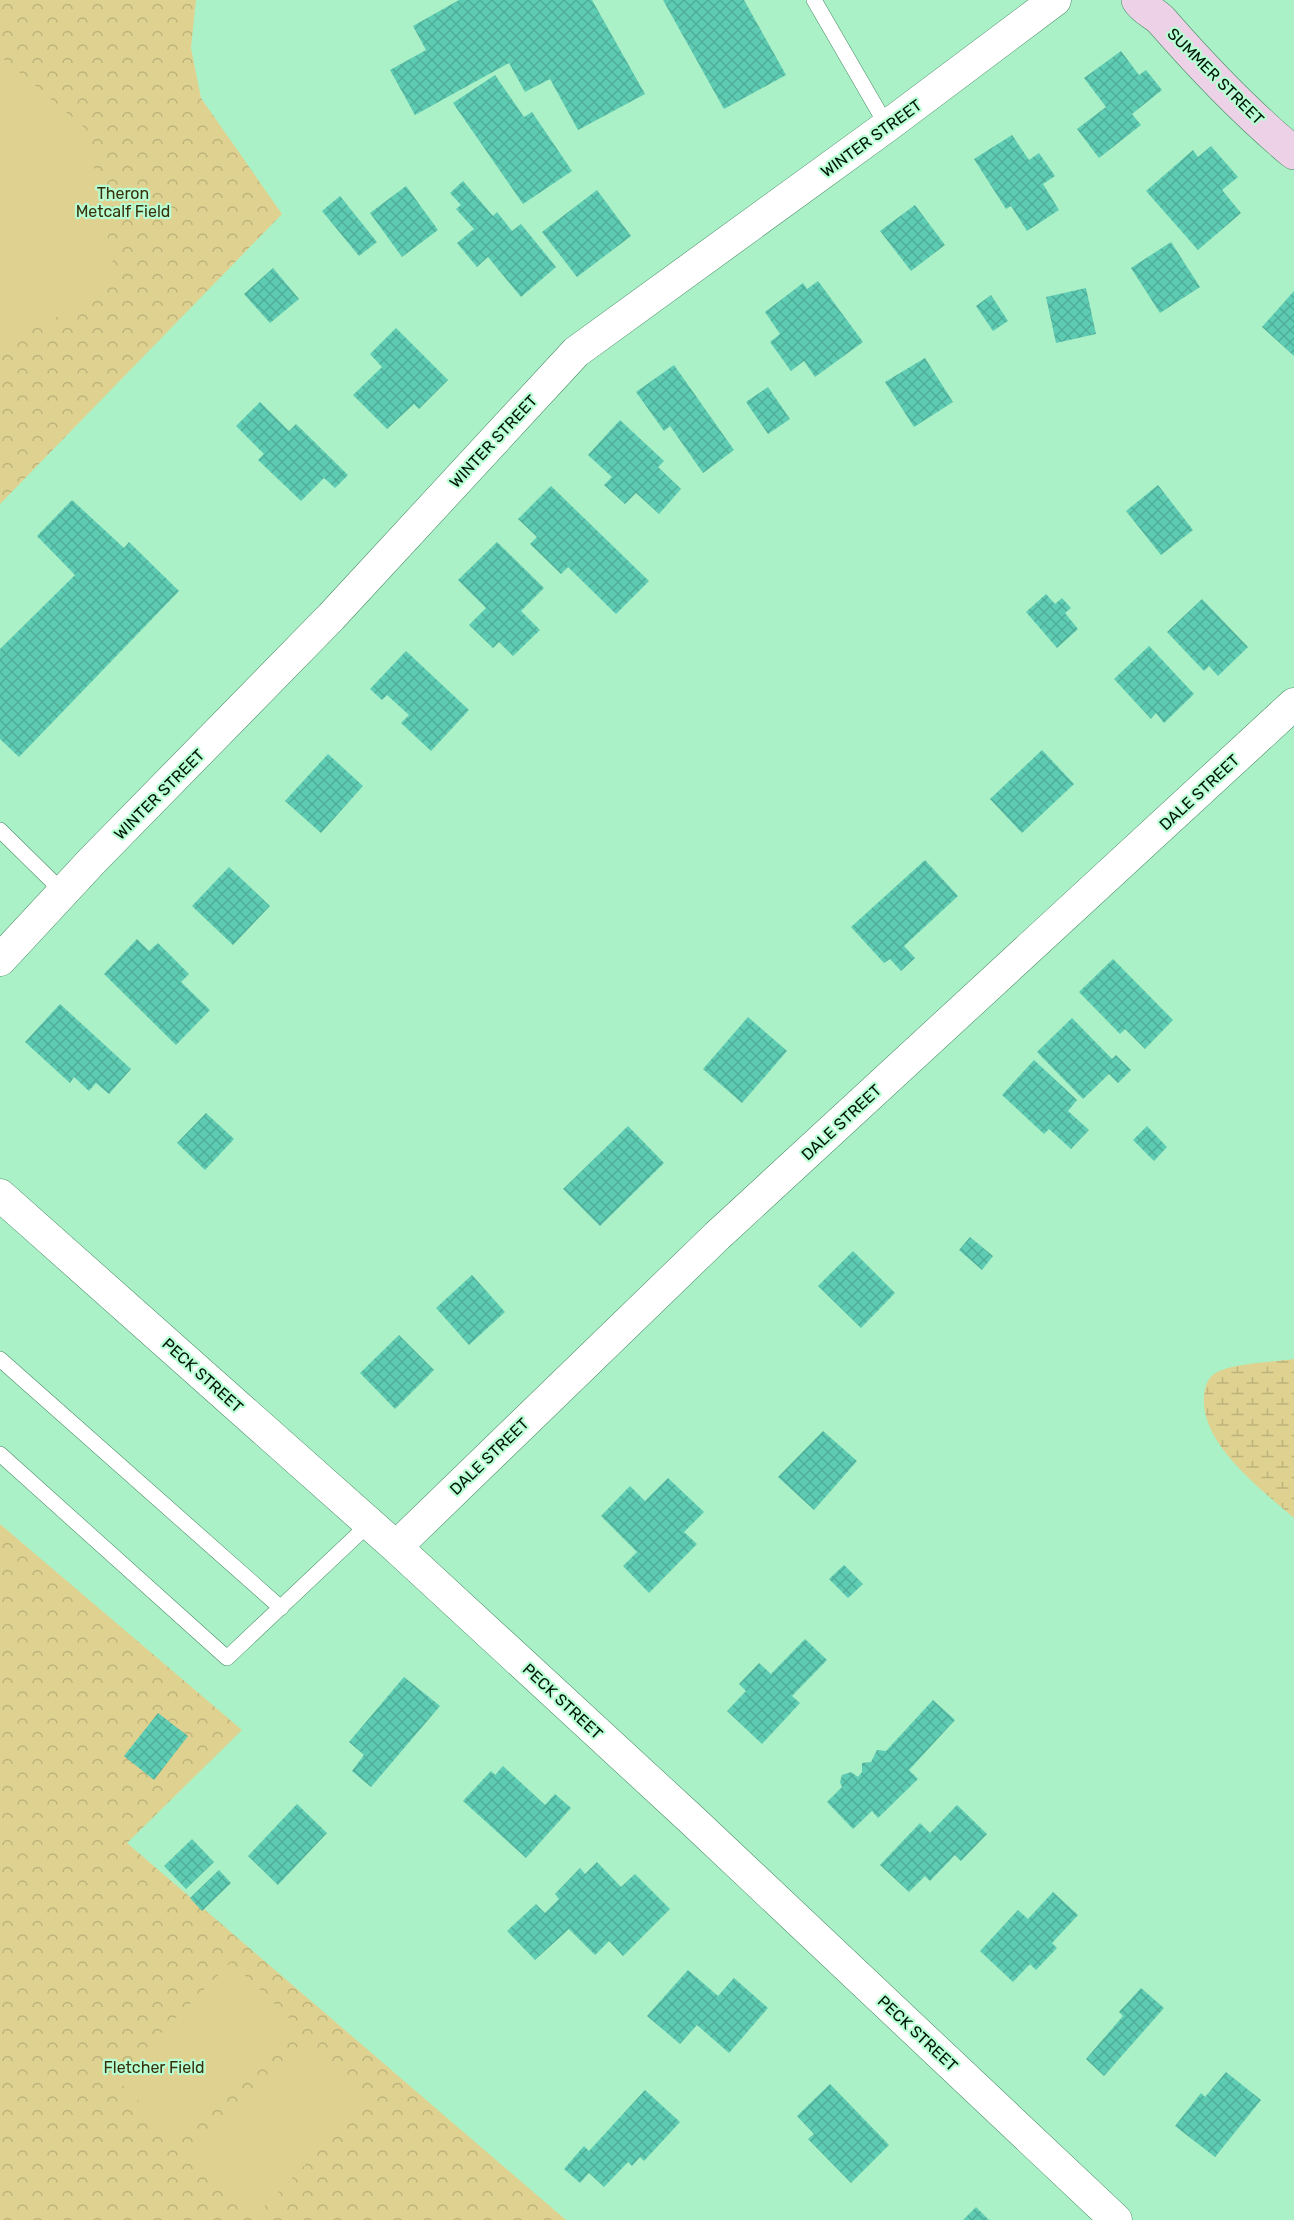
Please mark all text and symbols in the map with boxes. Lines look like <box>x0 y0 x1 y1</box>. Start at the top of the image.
street label: SUMMER STREET <box>1163 24 1268 129</box>
street label: WINTER STREET <box>817 95 925 181</box>
park label: Theron Metcalf Field <box>76 184 170 221</box>
street label: WINTER STREET <box>446 391 541 492</box>
street label: WINTER STREET <box>110 745 208 843</box>
street label: DALE STREET <box>1155 750 1243 834</box>
street label: DALE STREET <box>797 1080 885 1164</box>
street label: PECK STREET <box>158 1334 247 1417</box>
street label: DALE STREET <box>446 1414 533 1499</box>
street label: PECK STREET <box>519 1660 606 1743</box>
street label: PECK STREET <box>874 1992 961 2075</box>
park label: Fletcher Field <box>103 2058 205 2077</box>

